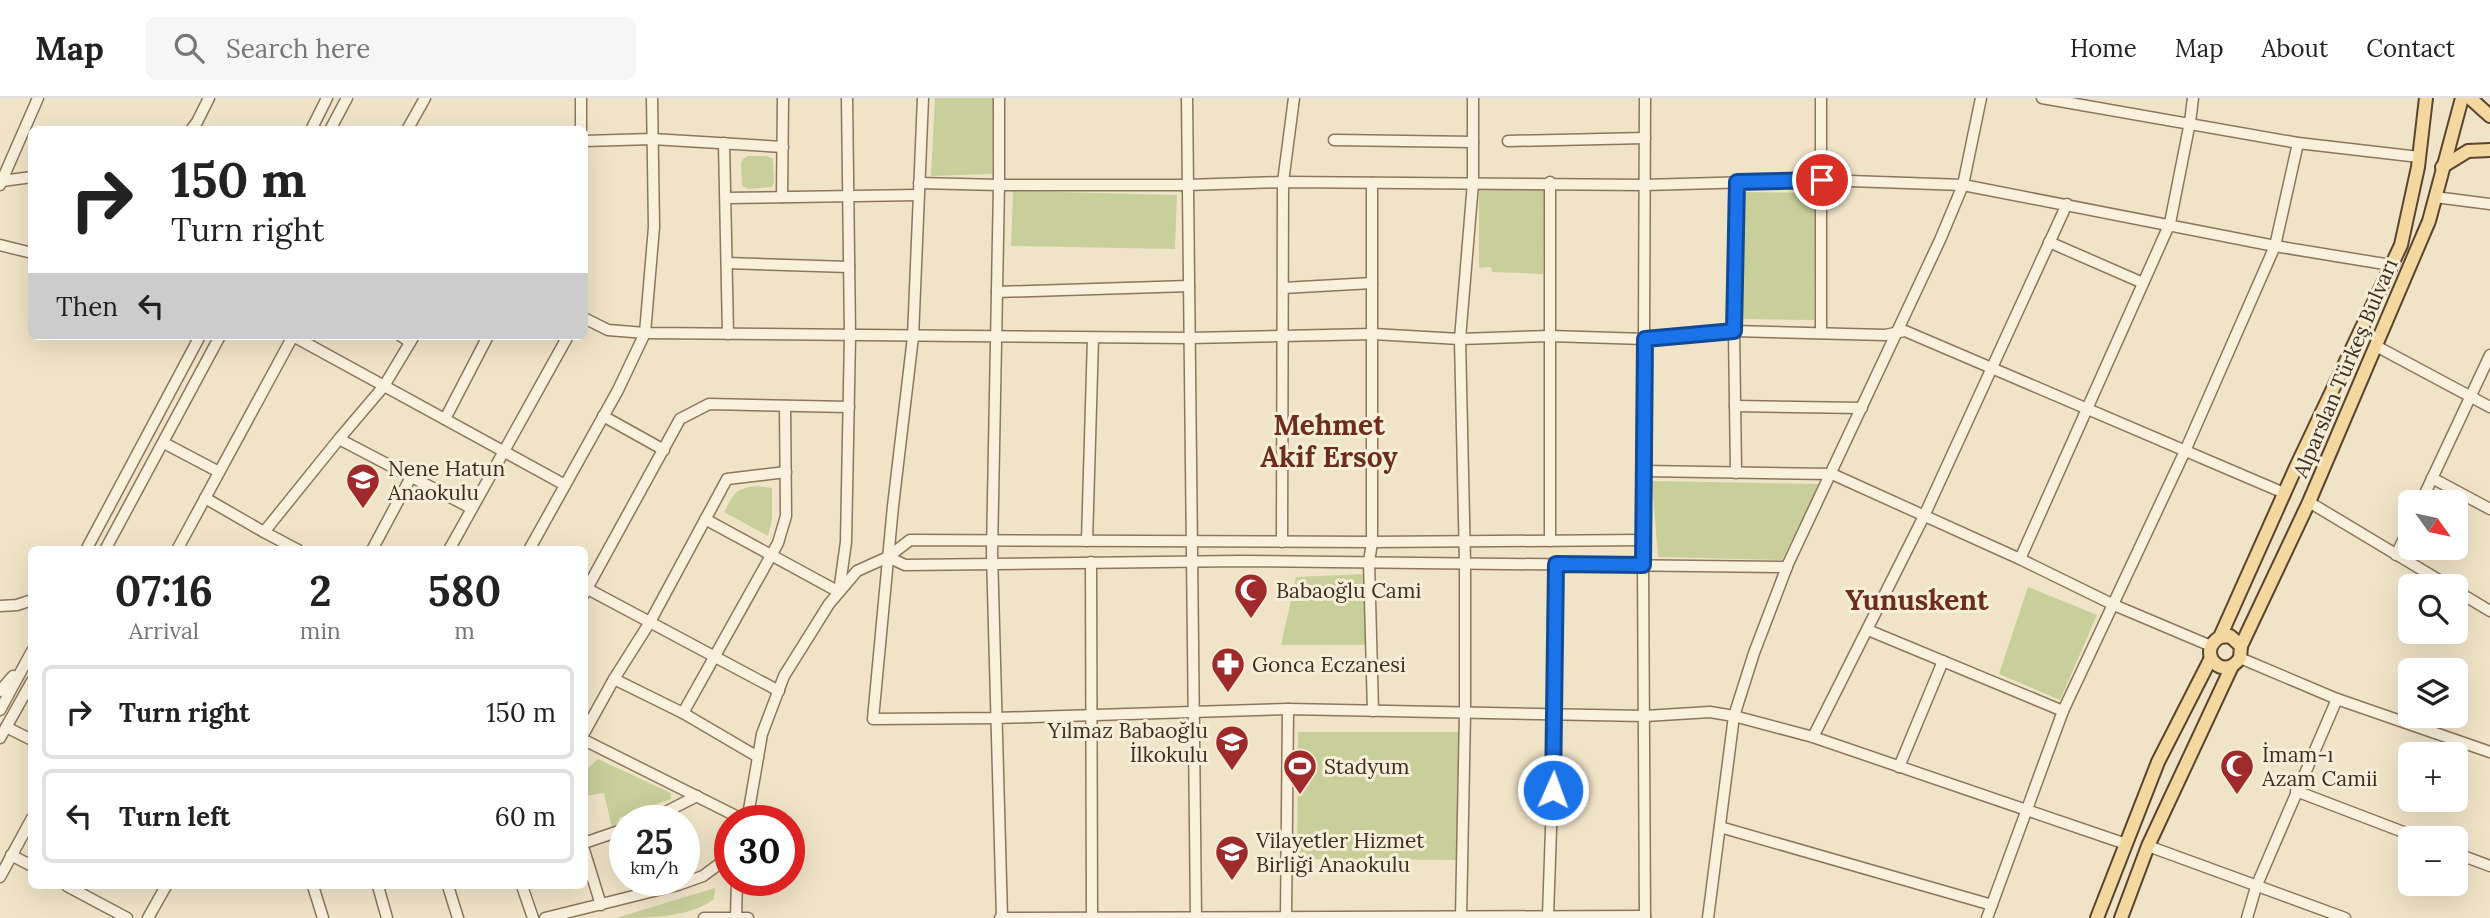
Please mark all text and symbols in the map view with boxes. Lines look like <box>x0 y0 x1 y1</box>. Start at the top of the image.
search box <box>146 17 636 80</box>
text: Map <box>35 27 104 69</box>
icon: search <box>170 29 208 67</box>
text: Search here <box>226 32 370 65</box>
text: Home <box>2070 33 2137 64</box>
text: Map <box>2175 33 2224 64</box>
text: About <box>2262 33 2328 64</box>
text: Contact <box>2366 33 2455 64</box>
text: 150 m <box>171 148 307 210</box>
pin <box>1792 150 1852 210</box>
icon: right <box>56 154 147 245</box>
icon: arrive <box>1803 161 1841 199</box>
text: Turn right <box>171 209 324 250</box>
street label: Alparslan Türkeş Bulvarı <box>2286 254 2403 483</box>
icon: left <box>132 287 170 325</box>
text: Then <box>56 290 118 323</box>
district label: Mehmet Akif Ersoy <box>1260 407 1398 475</box>
place label: Nene Hatun Anaokulu <box>387 455 505 506</box>
school or university icon: Nene Hatun Anaokulu <box>344 461 382 510</box>
north arrow <box>2398 490 2468 560</box>
map controls <box>2398 490 2468 896</box>
text: 07:16 <box>115 564 213 618</box>
text: 2 <box>309 564 332 618</box>
text: 580 <box>428 564 501 618</box>
mosque icon: Babaoğlu Cami <box>1232 571 1270 620</box>
button: search <box>2398 574 2468 644</box>
place label: Babaoğlu Cami <box>1276 577 1421 604</box>
district label: Yunuskent <box>1845 582 1989 618</box>
text: Arrival <box>129 616 199 645</box>
text: min <box>300 616 341 645</box>
text: m <box>454 616 475 645</box>
pharmacy icon: Gonca Eczanesi <box>1209 645 1247 694</box>
place label: Gonca Eczanesi <box>1252 651 1406 678</box>
button: layers <box>2398 658 2468 728</box>
icon: right <box>60 693 98 731</box>
text: Turn right <box>119 696 250 729</box>
text: 150 m <box>486 696 556 729</box>
place label: Yılmaz Babaoğlu İlkokulu <box>1047 717 1208 768</box>
school or university icon: Yılmaz Babaoğlu İlkokulu <box>1213 723 1251 772</box>
place label: İmam-ı Azam Camii <box>2261 741 2378 792</box>
button: + <box>2398 742 2468 812</box>
sports icon: Stadyum <box>1281 747 1319 796</box>
mosque icon: İmam-ı Azam Camii <box>2218 747 2256 796</box>
place label: Stadyum <box>1324 753 1410 780</box>
position arrow <box>1516 753 1590 827</box>
icon: left <box>60 797 98 835</box>
text: Turn left <box>119 800 230 833</box>
text: 60 m <box>495 800 556 833</box>
speed limit sign: 30 <box>714 805 805 896</box>
text: 25 <box>636 819 673 864</box>
button: − <box>2398 826 2468 896</box>
place label: Vilayetler Hizmet Birliği Anaokulu <box>1255 827 1425 878</box>
school or university icon: Vilayetler Hizmet Birliği Anaokulu <box>1213 833 1251 882</box>
text: km/h <box>630 856 679 879</box>

